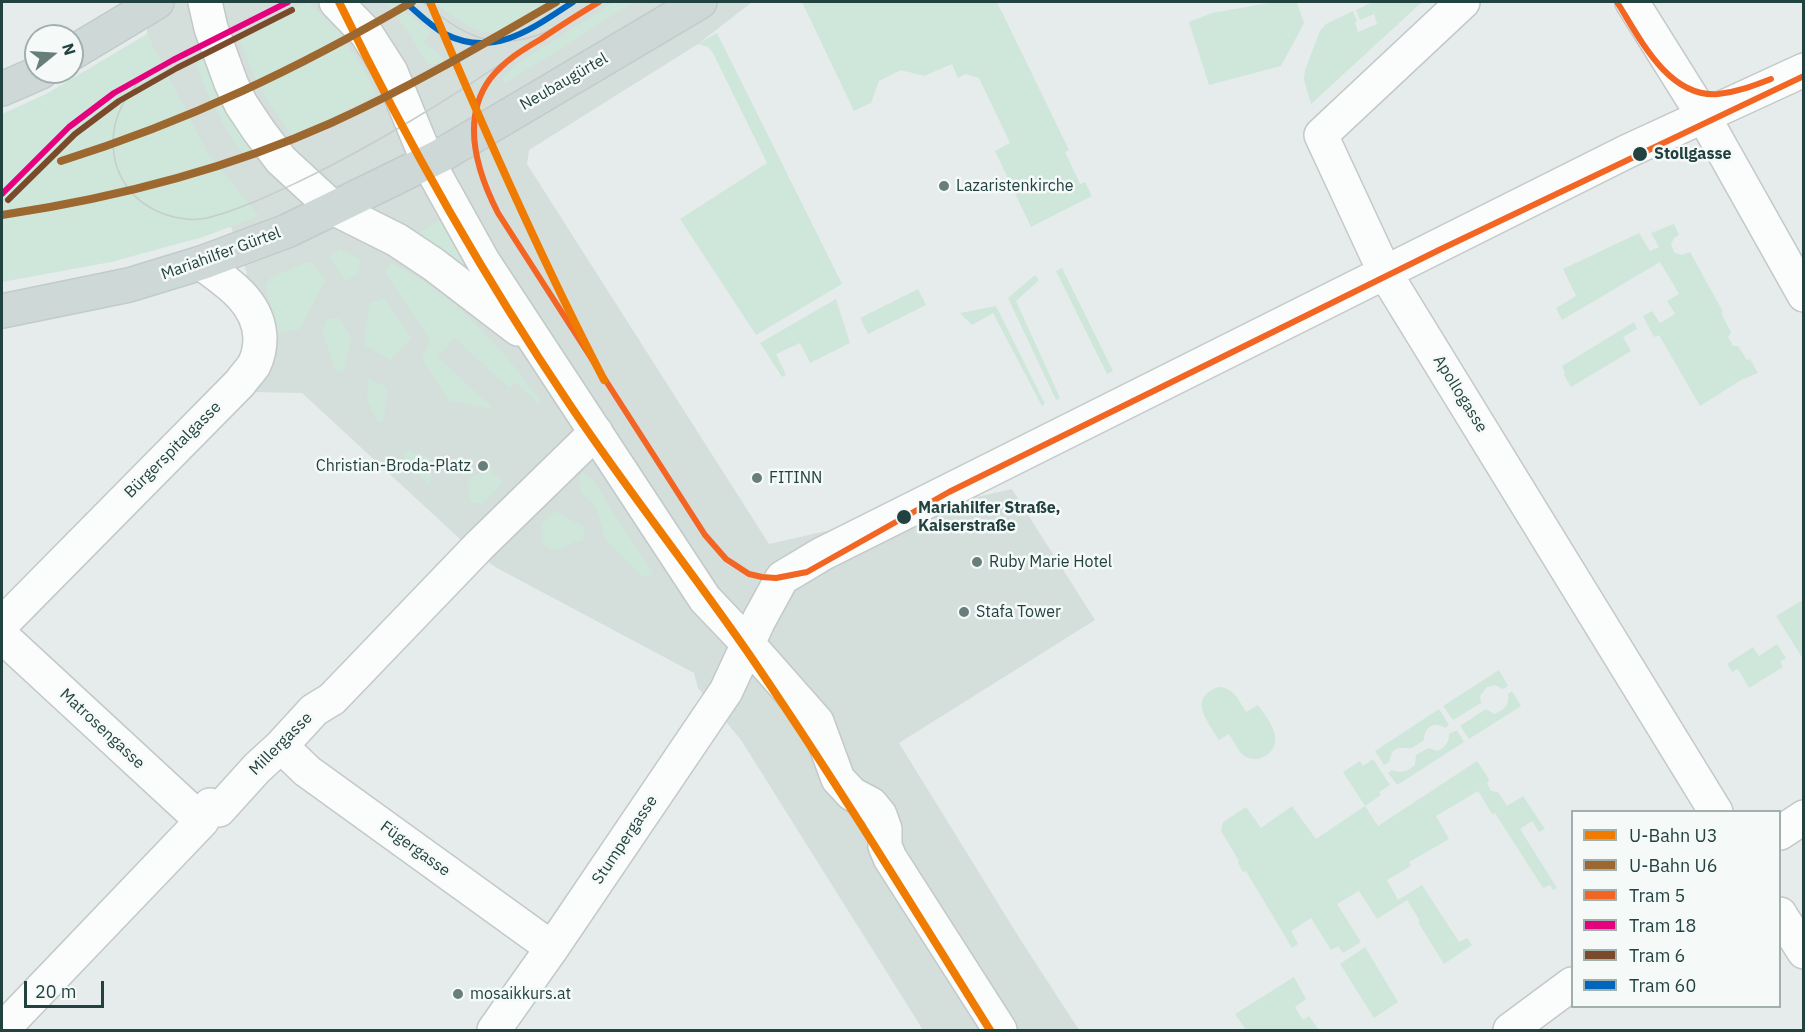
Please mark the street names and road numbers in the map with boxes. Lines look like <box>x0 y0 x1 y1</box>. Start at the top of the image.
street label: Neubaugürtel <box>517 49 611 115</box>
street label: Mariahilfer Gürtel <box>159 223 283 285</box>
street label: Apollogasse <box>1429 352 1491 436</box>
street label: Bürgerspitalgasse <box>121 398 225 502</box>
street label: Matrosengasse <box>56 685 148 773</box>
street label: Millergasse <box>246 709 316 779</box>
street label: Stumpergasse <box>588 792 662 888</box>
street label: Fügergasse <box>376 817 454 881</box>

